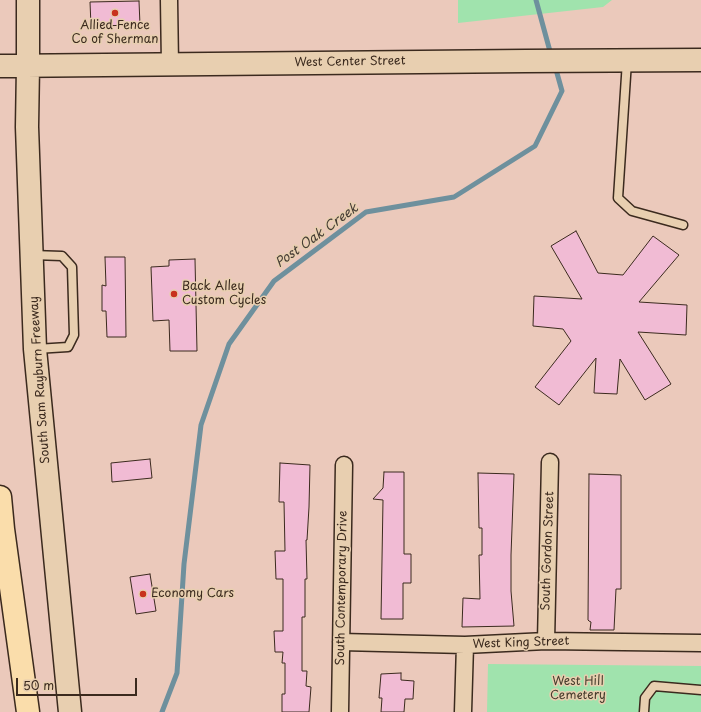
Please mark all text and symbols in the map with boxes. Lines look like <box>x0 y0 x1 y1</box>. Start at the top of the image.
marker: Allied Fence Co of Sherman <box>110 8 120 18</box>
place label: Allied Fence Co of Sherman <box>72 19 158 47</box>
street label: West Center Street <box>294 54 406 70</box>
water label: Post Oak Creek <box>273 201 361 271</box>
place label: Back Alley Custom Cycles <box>182 280 266 308</box>
marker: Back Alley Custom Cycles <box>169 289 179 299</box>
street label: South Sam Rayburn Freeway <box>27 296 53 464</box>
street label: South Gordon Street <box>539 491 557 611</box>
street label: South Contemporary Drive <box>333 510 351 666</box>
place label: Economy Cars <box>151 587 234 601</box>
marker: Economy Cars <box>138 589 148 599</box>
street label: West King Street <box>472 634 570 652</box>
scale bar <box>18 670 139 696</box>
park label: West Hill Cemetery <box>550 675 606 703</box>
text: 50 m <box>23 676 54 694</box>

